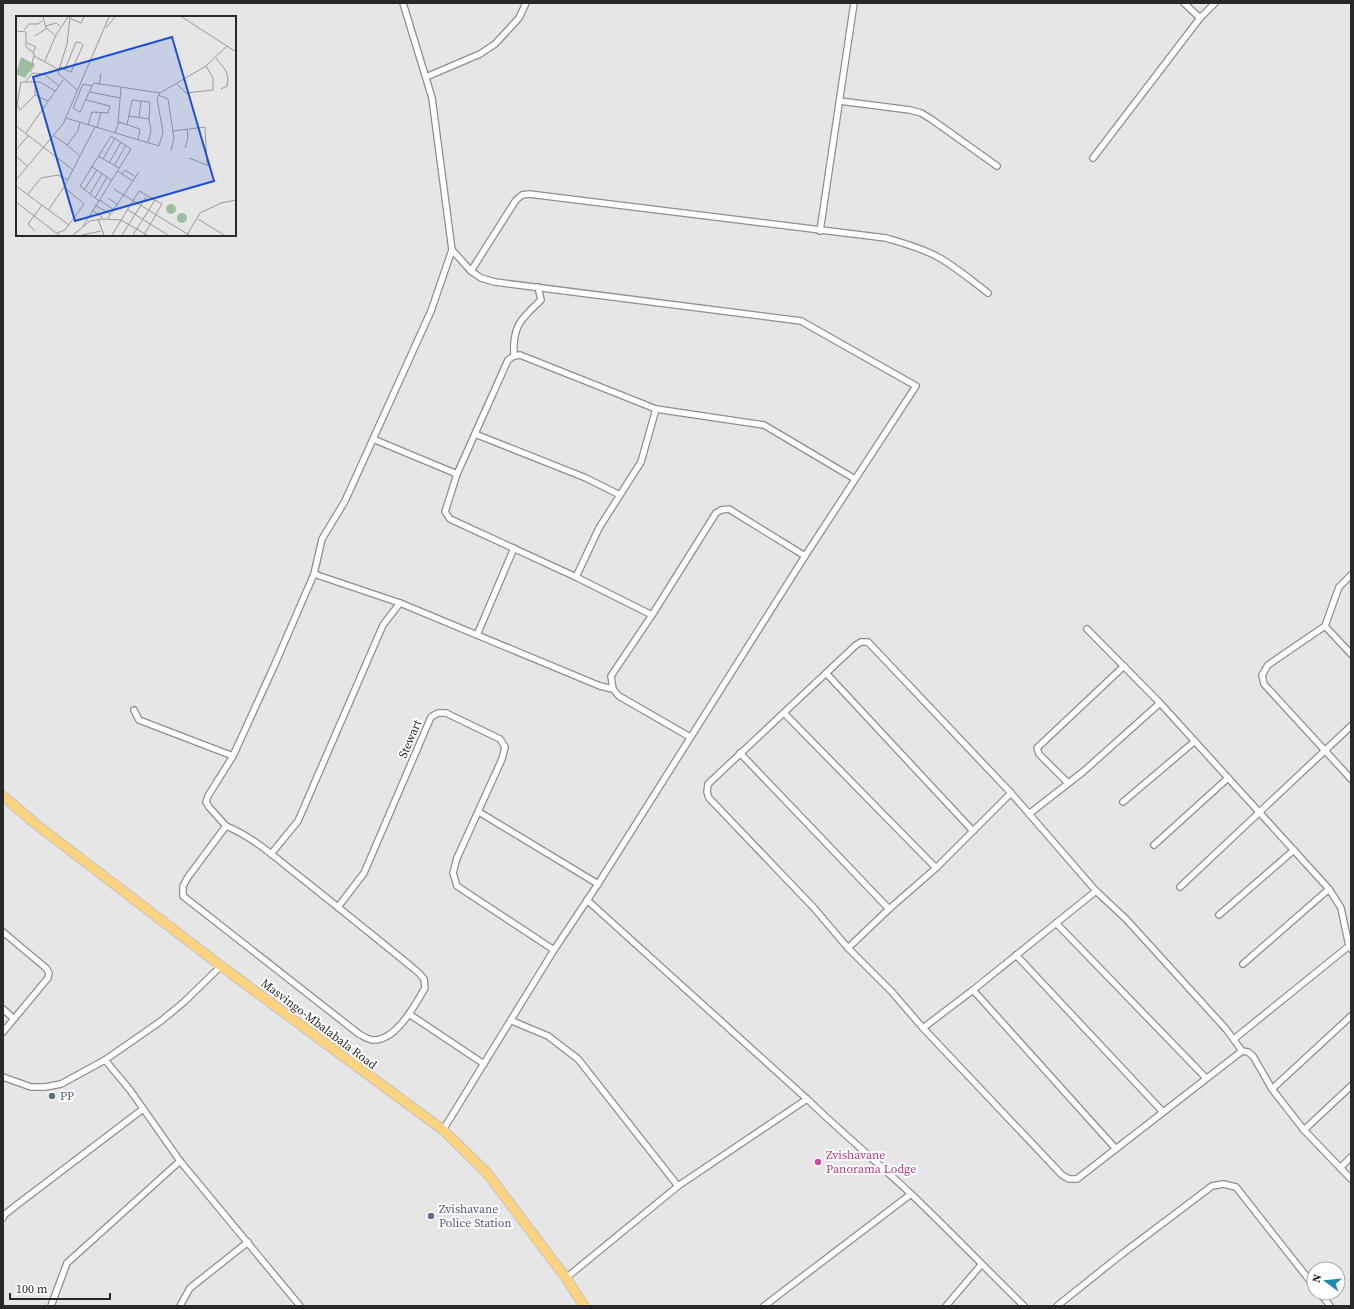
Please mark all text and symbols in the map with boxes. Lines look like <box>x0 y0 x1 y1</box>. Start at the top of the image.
inset map <box>16 16 236 236</box>
street label: Stewart <box>395 717 425 761</box>
street label: Masvingo-Mbalabala Road <box>258 975 380 1073</box>
place label: PP <box>60 1088 74 1104</box>
marker: PP <box>47 1091 57 1101</box>
place label: Zvishavane Panorama Lodge <box>826 1147 916 1177</box>
marker: Zvishavane Panorama Lodge <box>813 1157 823 1167</box>
place label: Zvishavane Police Station <box>439 1201 512 1231</box>
marker: Zvishavane Police Station <box>426 1211 436 1221</box>
north arrow <box>1306 1261 1346 1301</box>
text: N <box>1309 1272 1325 1284</box>
scale bar <box>10 1275 110 1301</box>
text: 100 m <box>16 1281 48 1297</box>

